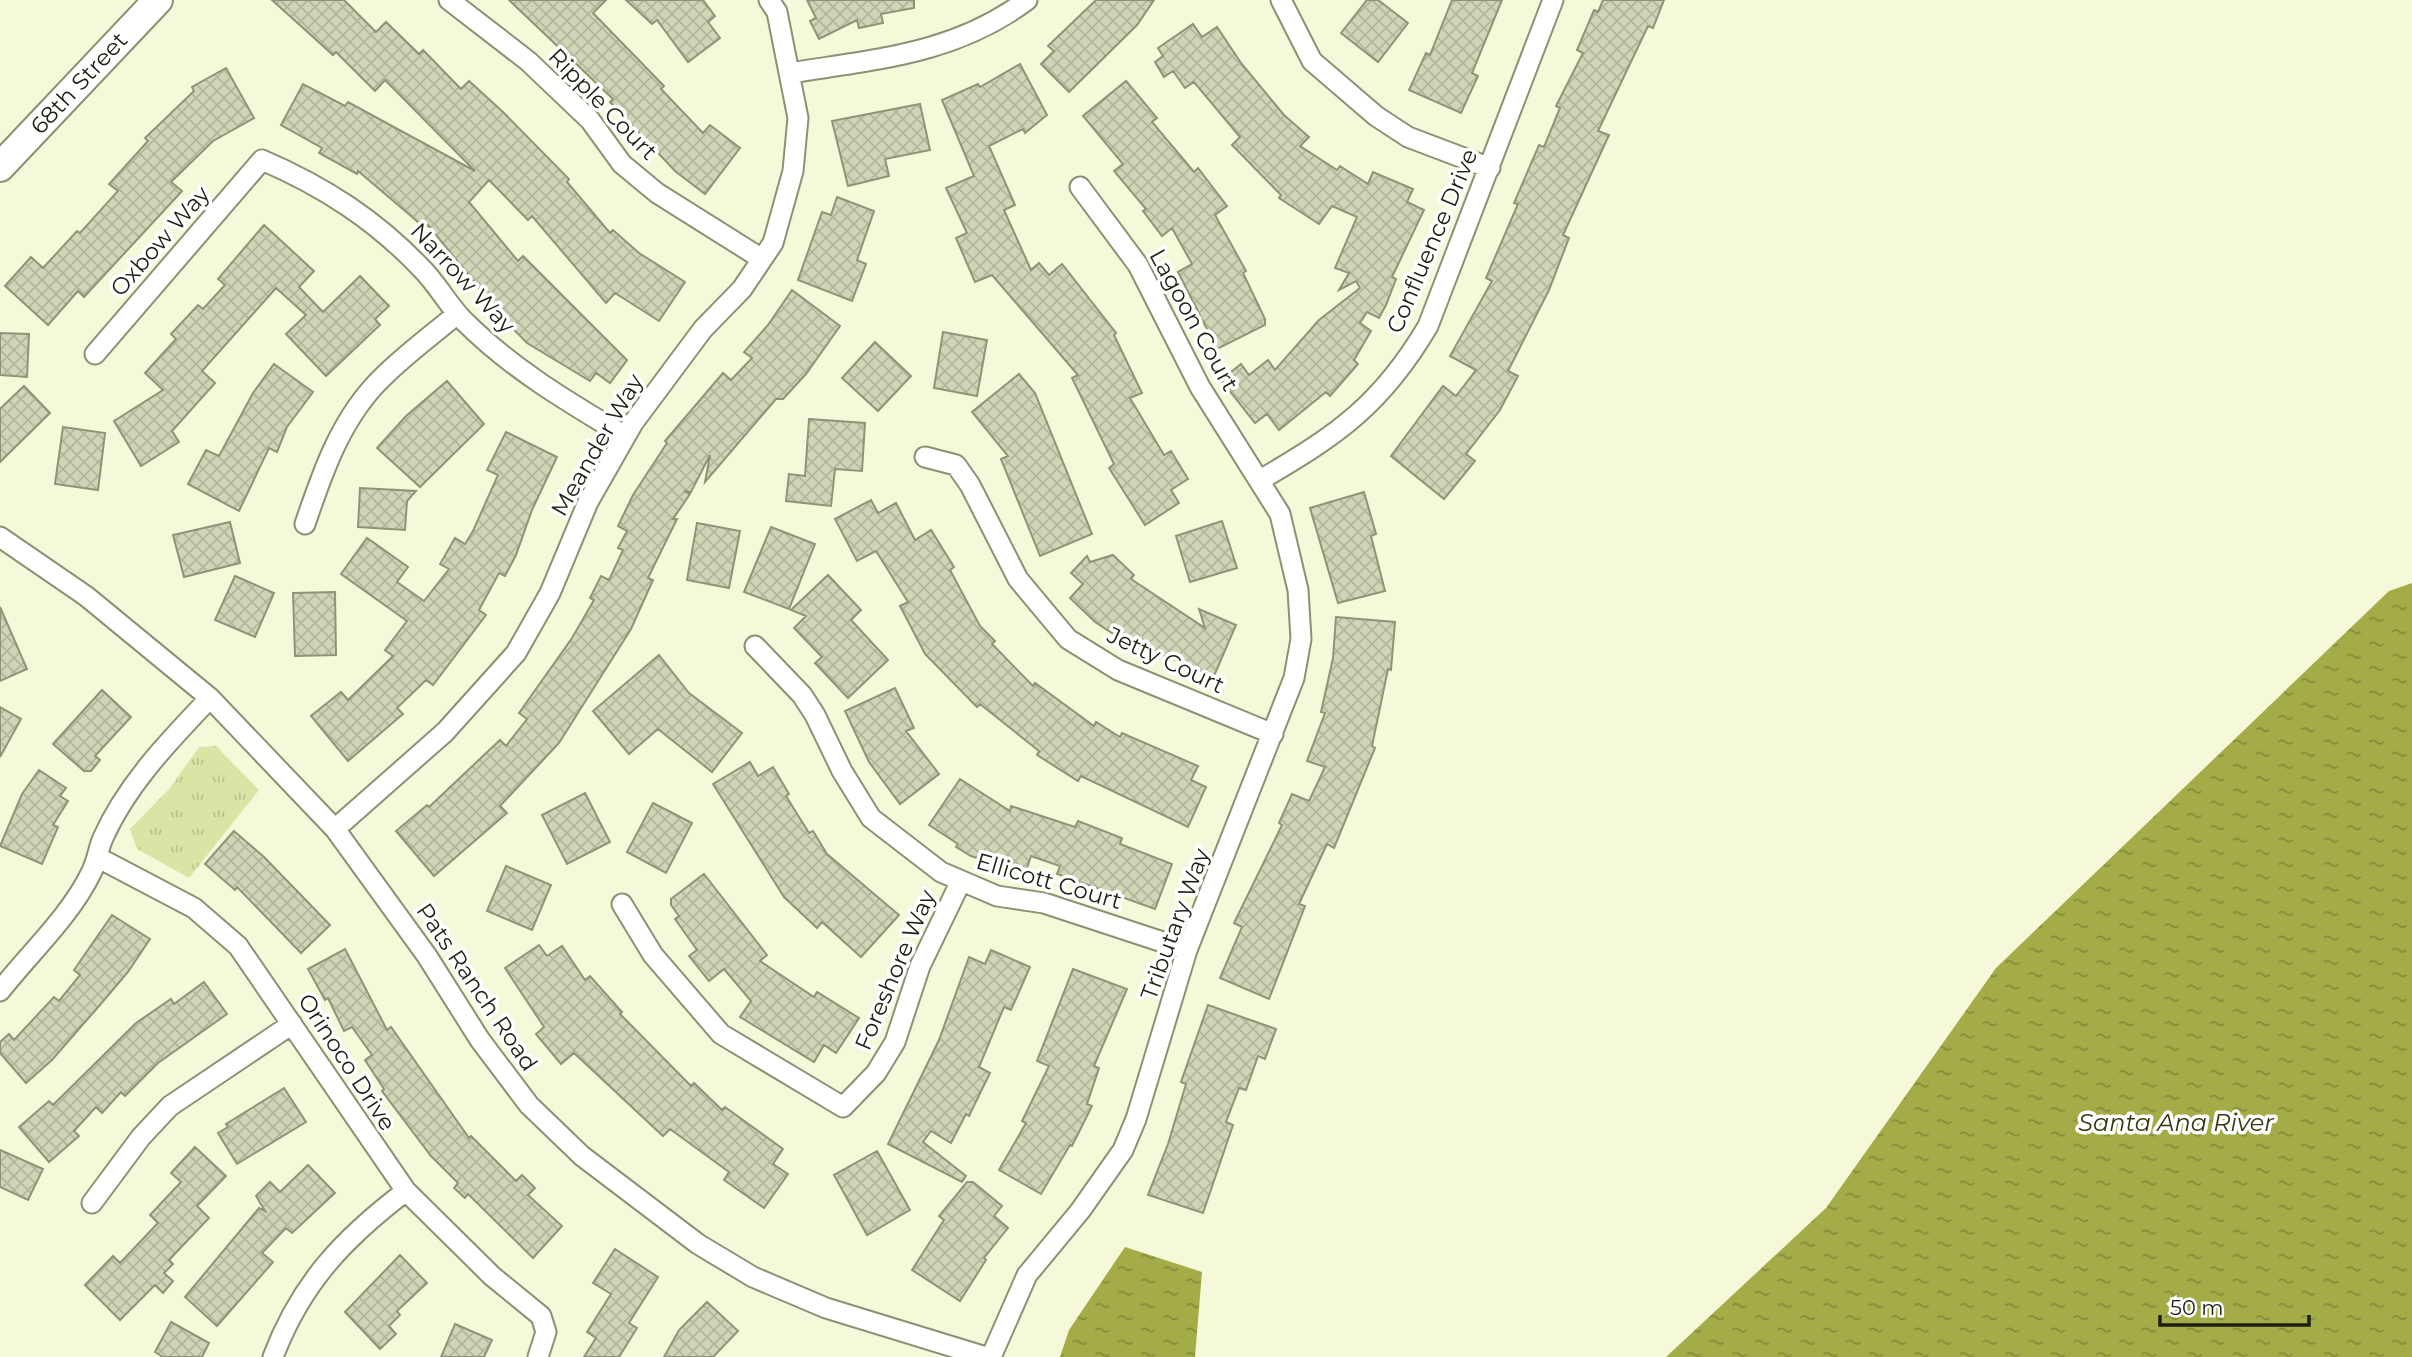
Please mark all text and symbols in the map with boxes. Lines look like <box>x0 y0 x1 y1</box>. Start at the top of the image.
street label: 68th Street <box>25 26 133 140</box>
street label: Ripple Court <box>543 42 663 166</box>
street label: Confluence Drive <box>1381 145 1483 337</box>
street label: Oxbow Way <box>104 180 216 302</box>
street label: Narrow Way <box>405 217 521 339</box>
street label: Lagoon Court <box>1143 244 1245 396</box>
street label: Meander Way <box>545 369 649 521</box>
street label: Jetty Court <box>1102 620 1229 699</box>
street label: Tributary Way <box>1135 844 1216 1004</box>
street label: Ellicott Court <box>973 847 1125 915</box>
street label: Foreshore Way <box>849 885 942 1054</box>
street label: Pats Ranch Road <box>410 898 544 1076</box>
street label: Orinoco Drive <box>292 988 402 1136</box>
water label: Santa Ana River <box>2078 1108 2275 1137</box>
scale bar <box>2160 1284 2309 1328</box>
text: 50 m <box>2170 1295 2224 1320</box>

